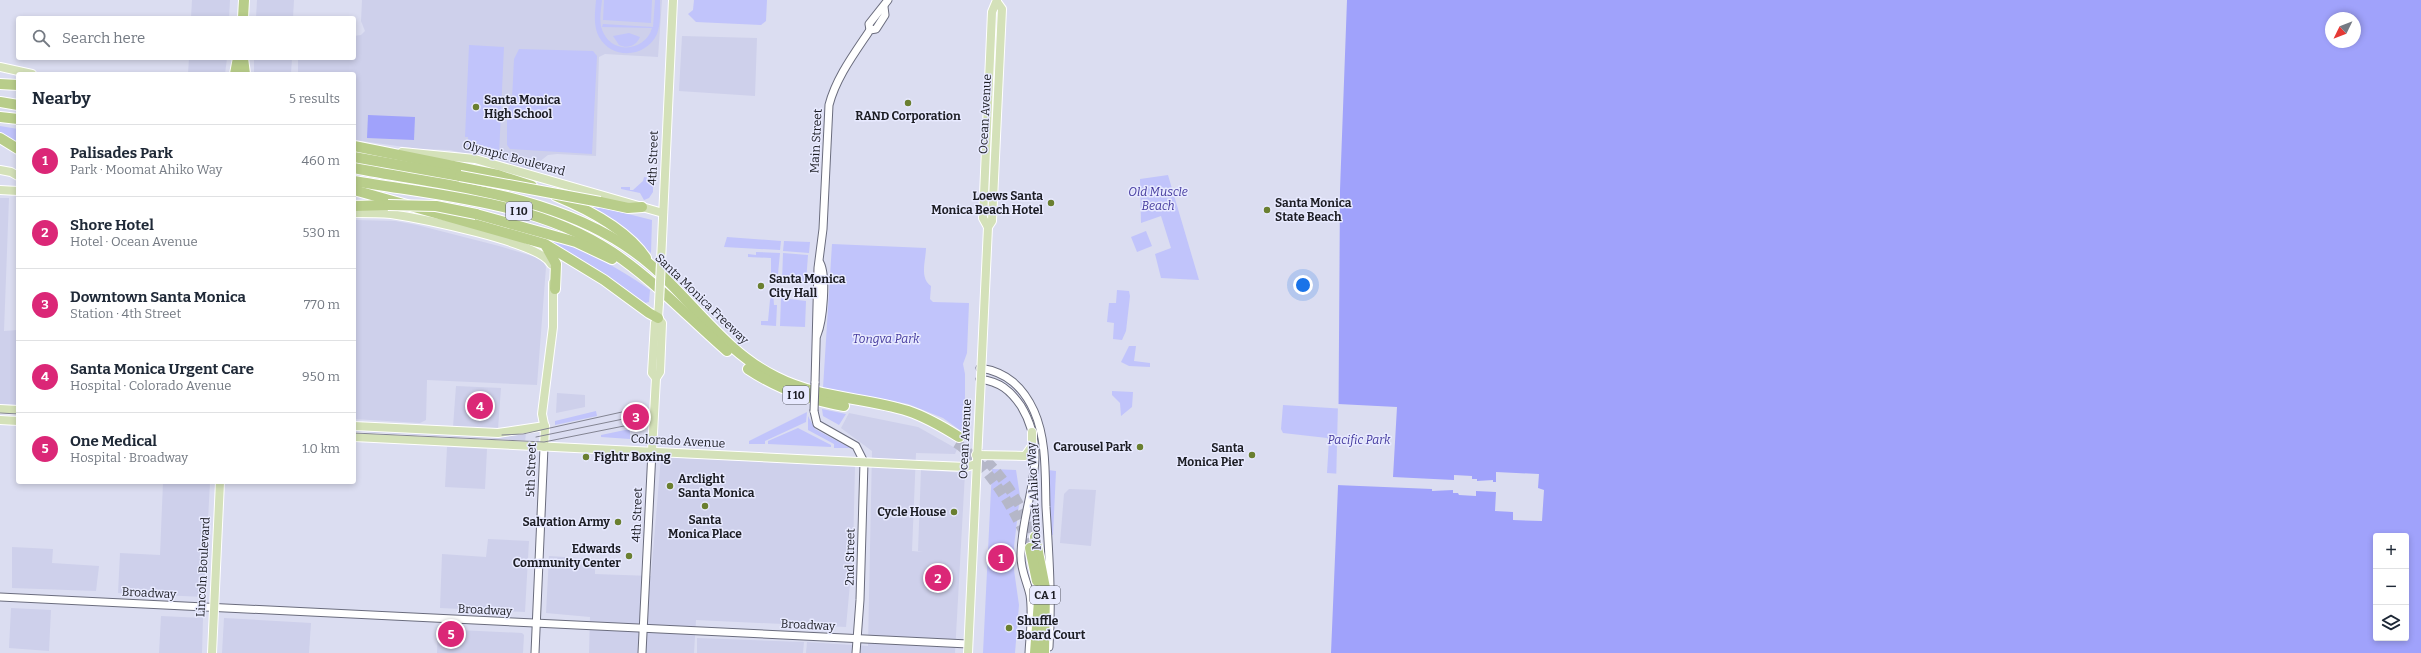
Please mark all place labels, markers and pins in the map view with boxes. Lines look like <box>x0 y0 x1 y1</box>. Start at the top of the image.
place label: Santa Monica High School <box>484 93 561 121</box>
marker: RAND Corporation <box>903 98 913 108</box>
marker: Santa Monica High School <box>471 102 481 112</box>
place label: RAND Corporation <box>855 109 961 123</box>
place label: Loews Santa Monica Beach Hotel <box>931 189 1043 217</box>
place label: Santa Monica State Beach <box>1275 196 1352 224</box>
marker: Loews Santa Monica Beach Hotel <box>1046 198 1056 208</box>
marker: Santa Monica State Beach <box>1262 205 1272 215</box>
place label: Santa Monica City Hall <box>769 272 846 300</box>
marker: Santa Monica City Hall <box>756 281 766 291</box>
pin: 4 <box>467 391 493 421</box>
pin: 3 <box>623 402 649 432</box>
place label: Carousel Park <box>1053 440 1133 454</box>
place label: Santa Monica Pier <box>1177 441 1244 469</box>
marker: Carousel Park <box>1135 442 1145 452</box>
place label: Fightr Boxing <box>594 450 671 464</box>
marker: Santa Monica Pier <box>1247 450 1257 460</box>
marker: Fightr Boxing <box>581 452 591 462</box>
place label: Arclight Santa Monica <box>678 472 755 500</box>
marker: Arclight Santa Monica <box>665 481 675 491</box>
marker: Santa Monica Place <box>700 501 710 511</box>
place label: Cycle House <box>877 505 946 519</box>
marker: Cycle House <box>949 507 959 517</box>
place label: Santa Monica Place <box>668 513 742 541</box>
place label: Salvation Army <box>523 515 610 529</box>
marker: Salvation Army <box>613 517 623 527</box>
place label: Edwards Community Center <box>513 542 621 570</box>
pin: 1 <box>988 543 1014 573</box>
marker: Edwards Community Center <box>624 551 634 561</box>
pin: 2 <box>925 563 951 593</box>
place label: Shuffle Board Court <box>1017 614 1086 642</box>
pin: 5 <box>438 619 464 649</box>
marker: Shuffle Board Court <box>1004 623 1014 633</box>

